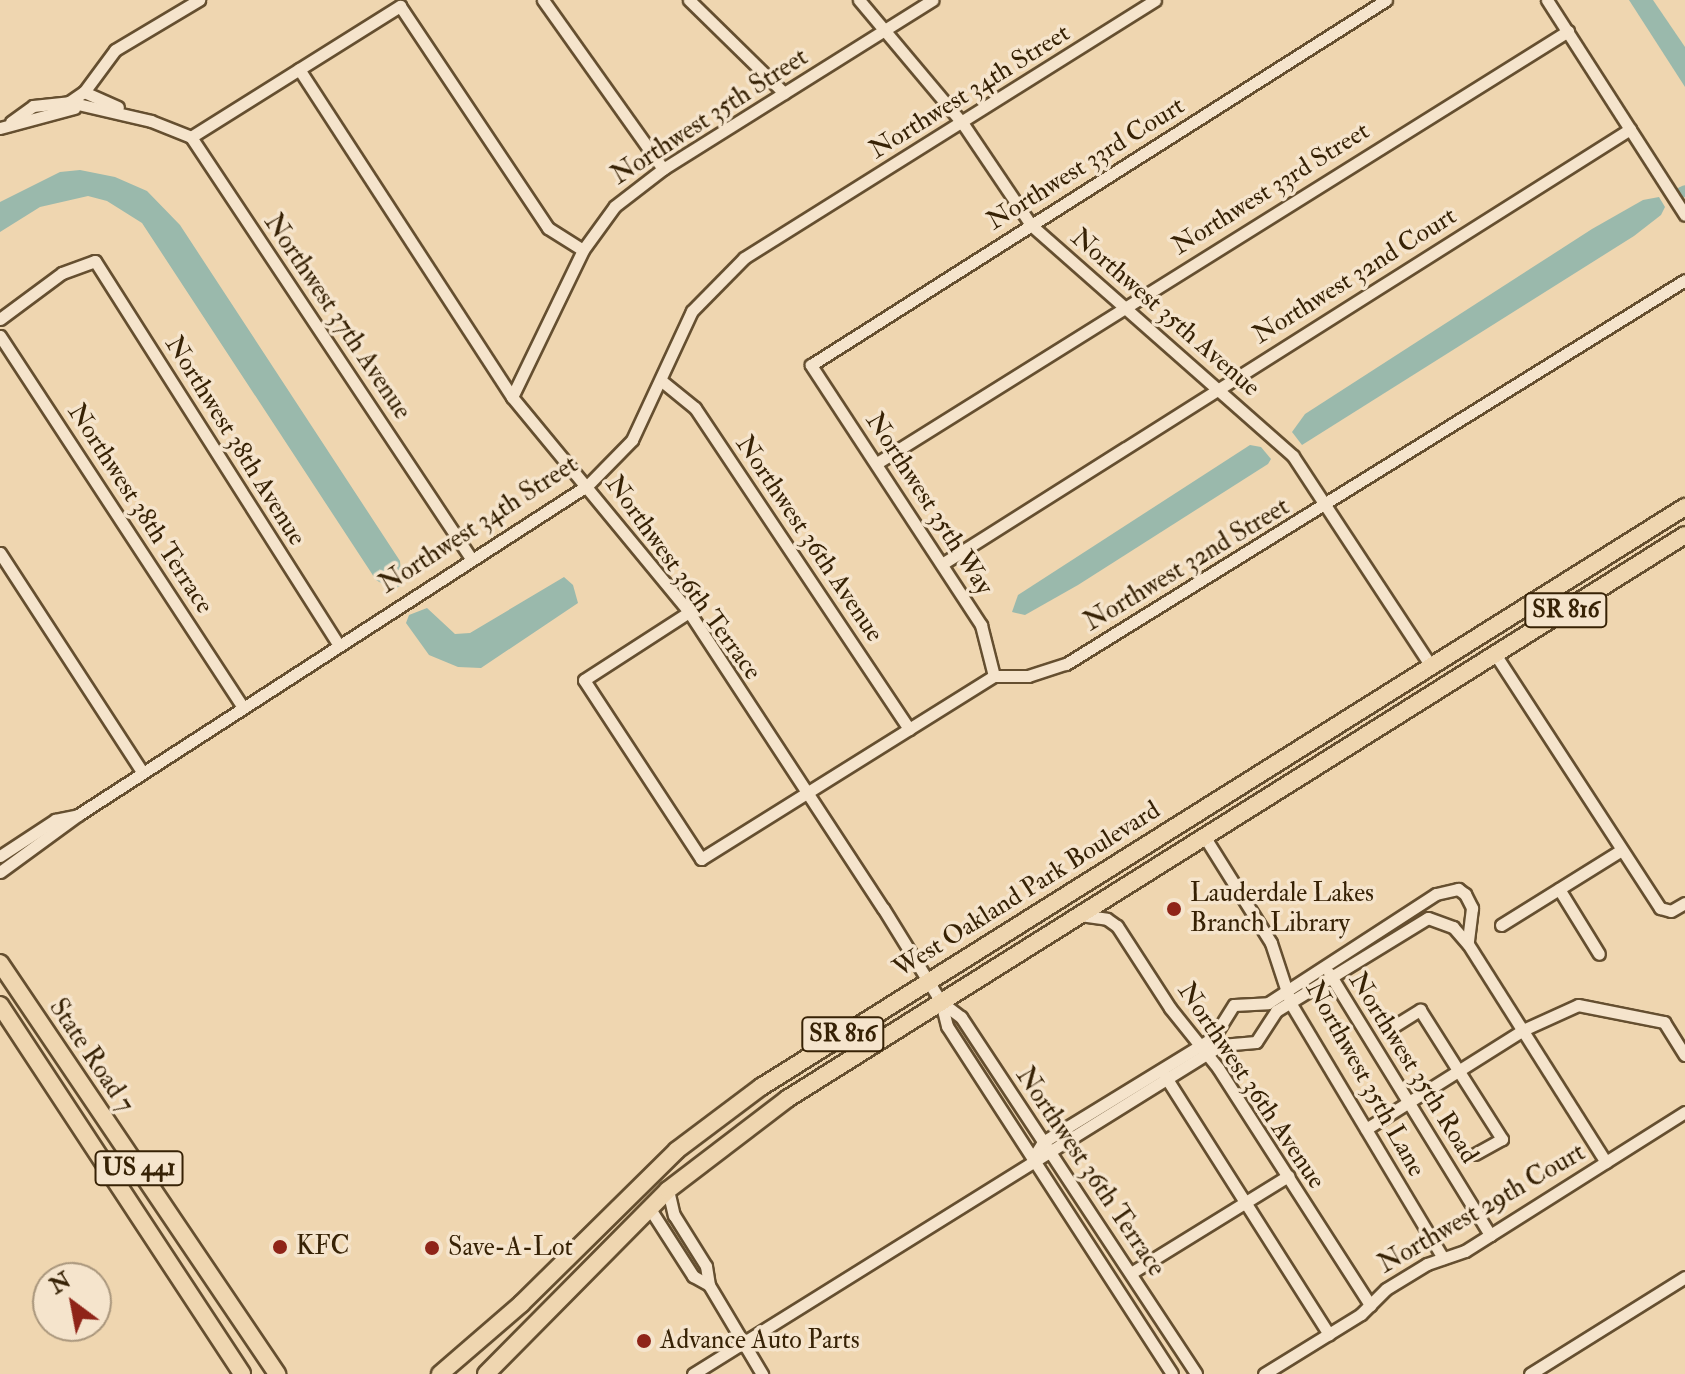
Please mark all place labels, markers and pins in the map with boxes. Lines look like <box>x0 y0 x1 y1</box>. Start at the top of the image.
place label: Lauderdale Lakes Branch Library <box>1190 878 1374 940</box>
marker: Lauderdale Lakes Branch Library <box>1165 900 1183 918</box>
place label: KFC <box>296 1231 350 1263</box>
place label: Save-A-Lot <box>448 1232 573 1264</box>
marker: KFC <box>271 1238 289 1256</box>
marker: Save-A-Lot <box>423 1239 441 1257</box>
place label: Advance Auto Parts <box>660 1325 860 1357</box>
marker: Advance Auto Parts <box>635 1332 653 1350</box>

